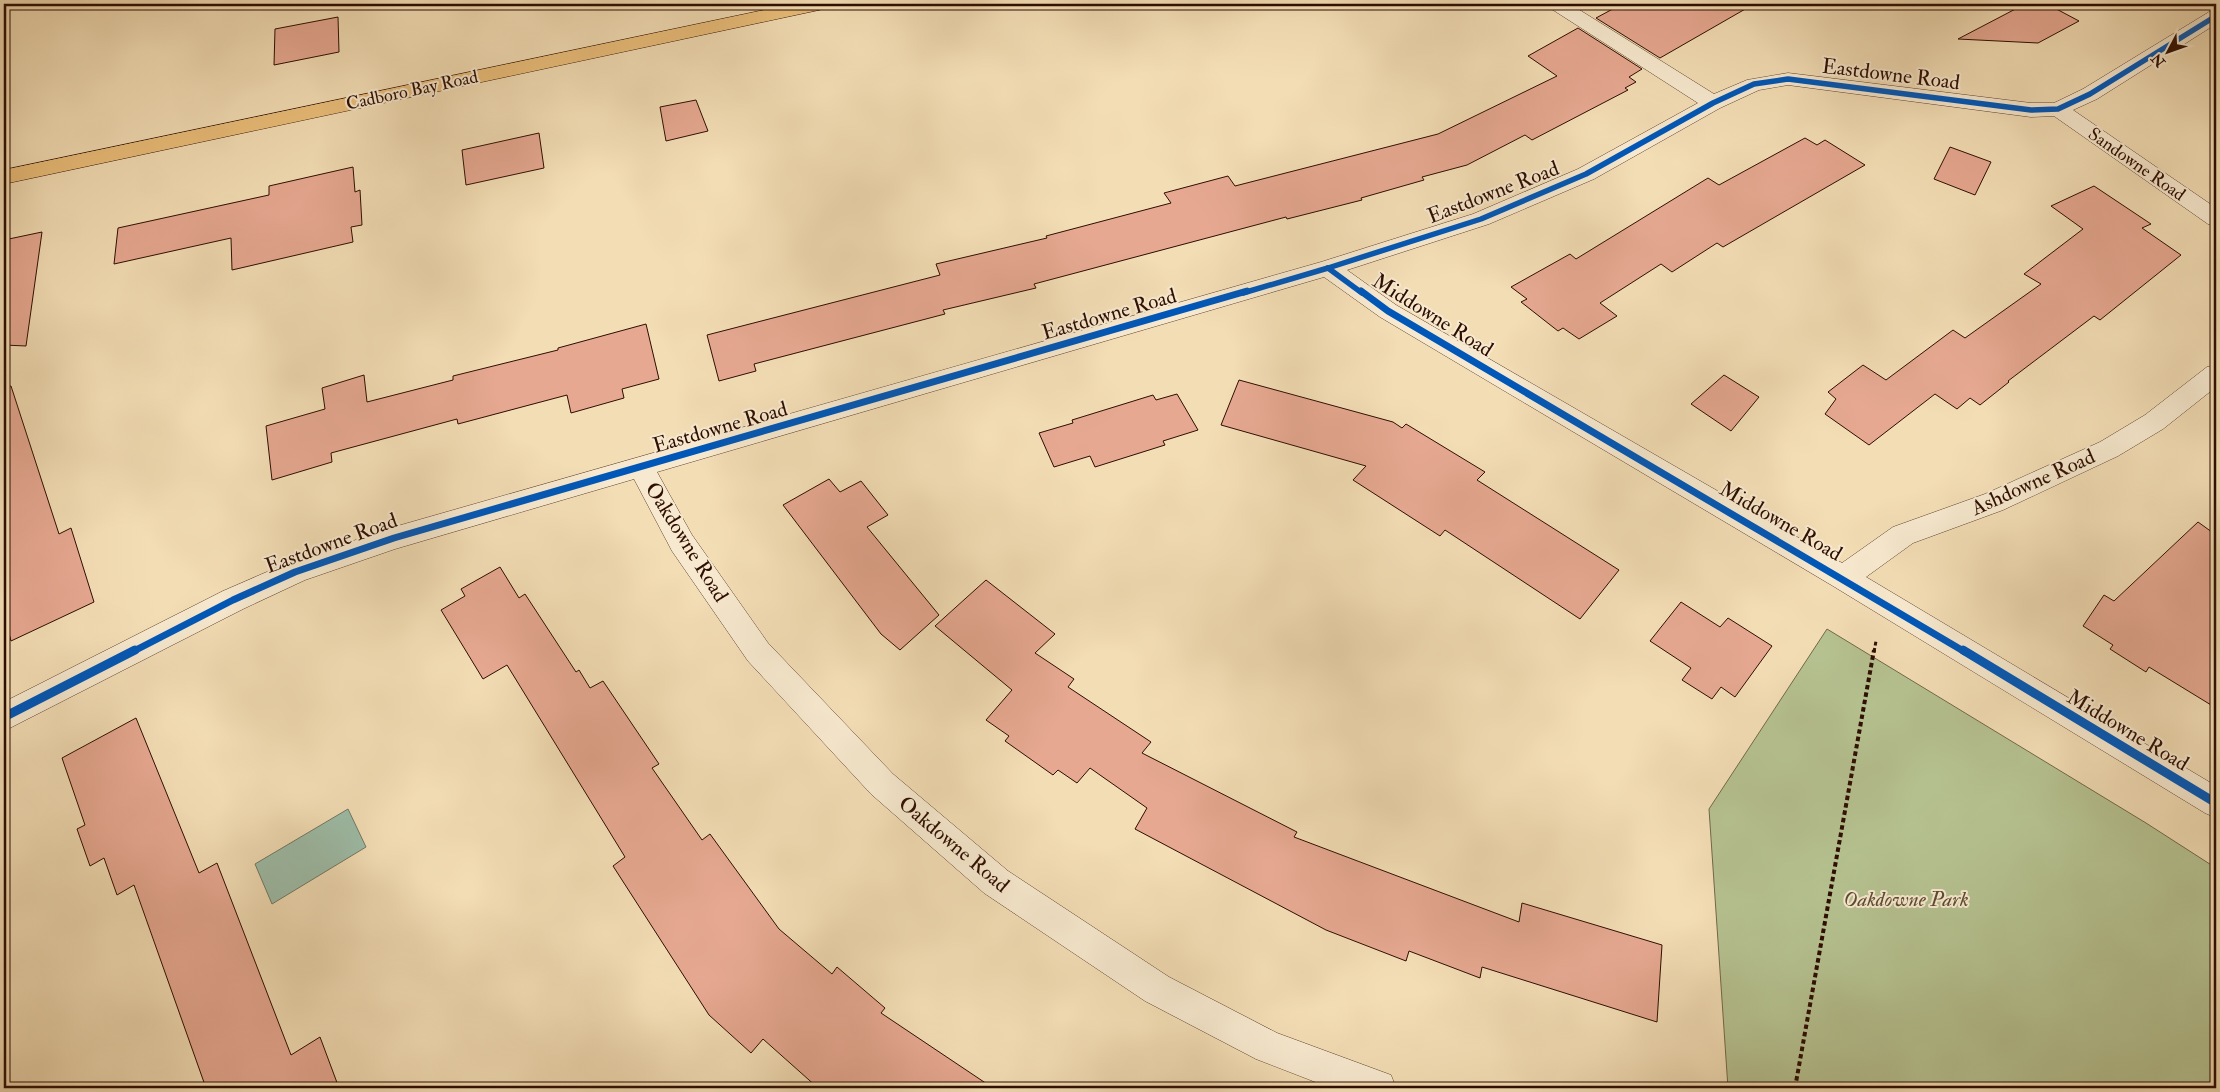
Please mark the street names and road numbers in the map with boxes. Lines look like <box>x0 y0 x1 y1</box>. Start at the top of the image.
street label: Eastdowne Road <box>1820 53 1962 96</box>
street label: Cadboro Bay Road <box>344 65 480 116</box>
street label: Sandowne Road <box>2084 122 2190 206</box>
street label: Eastdowne Road <box>1424 155 1563 230</box>
street label: Middowne Road <box>1367 268 1499 364</box>
street label: Eastdowne Road <box>1039 282 1180 347</box>
street label: Eastdowne Road <box>650 395 791 460</box>
street label: Ashdowne Road <box>1966 443 2100 522</box>
street label: Middowne Road <box>1715 475 1848 568</box>
street label: Oakdowne Road <box>639 477 735 608</box>
street label: Eastdowne Road <box>261 507 402 580</box>
street label: Middowne Road <box>2062 683 2194 778</box>
street label: Oakdowne Road <box>893 790 1015 899</box>

